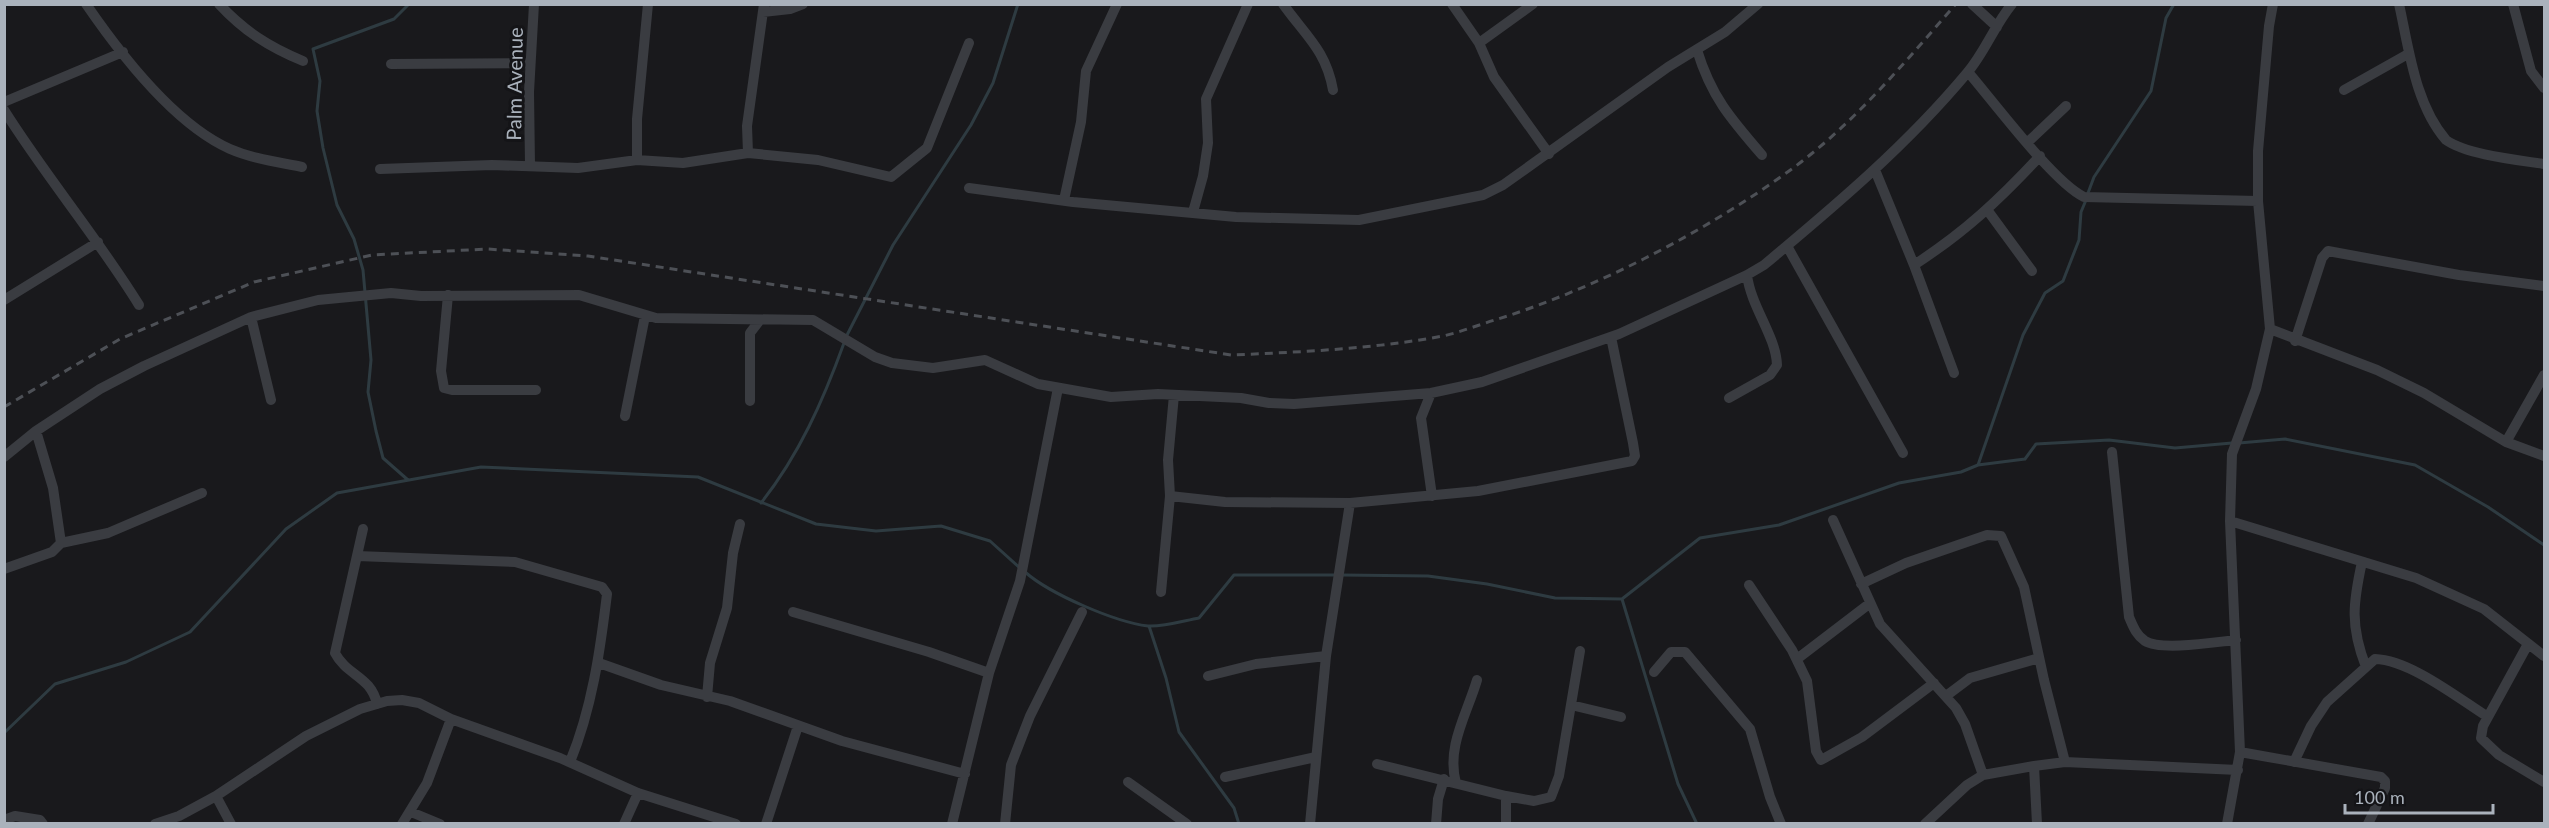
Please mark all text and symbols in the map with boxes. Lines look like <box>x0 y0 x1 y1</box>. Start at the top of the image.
street label: Palm Avenue <box>501 27 527 141</box>
scale bar <box>2345 777 2494 815</box>
text: 100 m <box>2354 786 2405 808</box>

